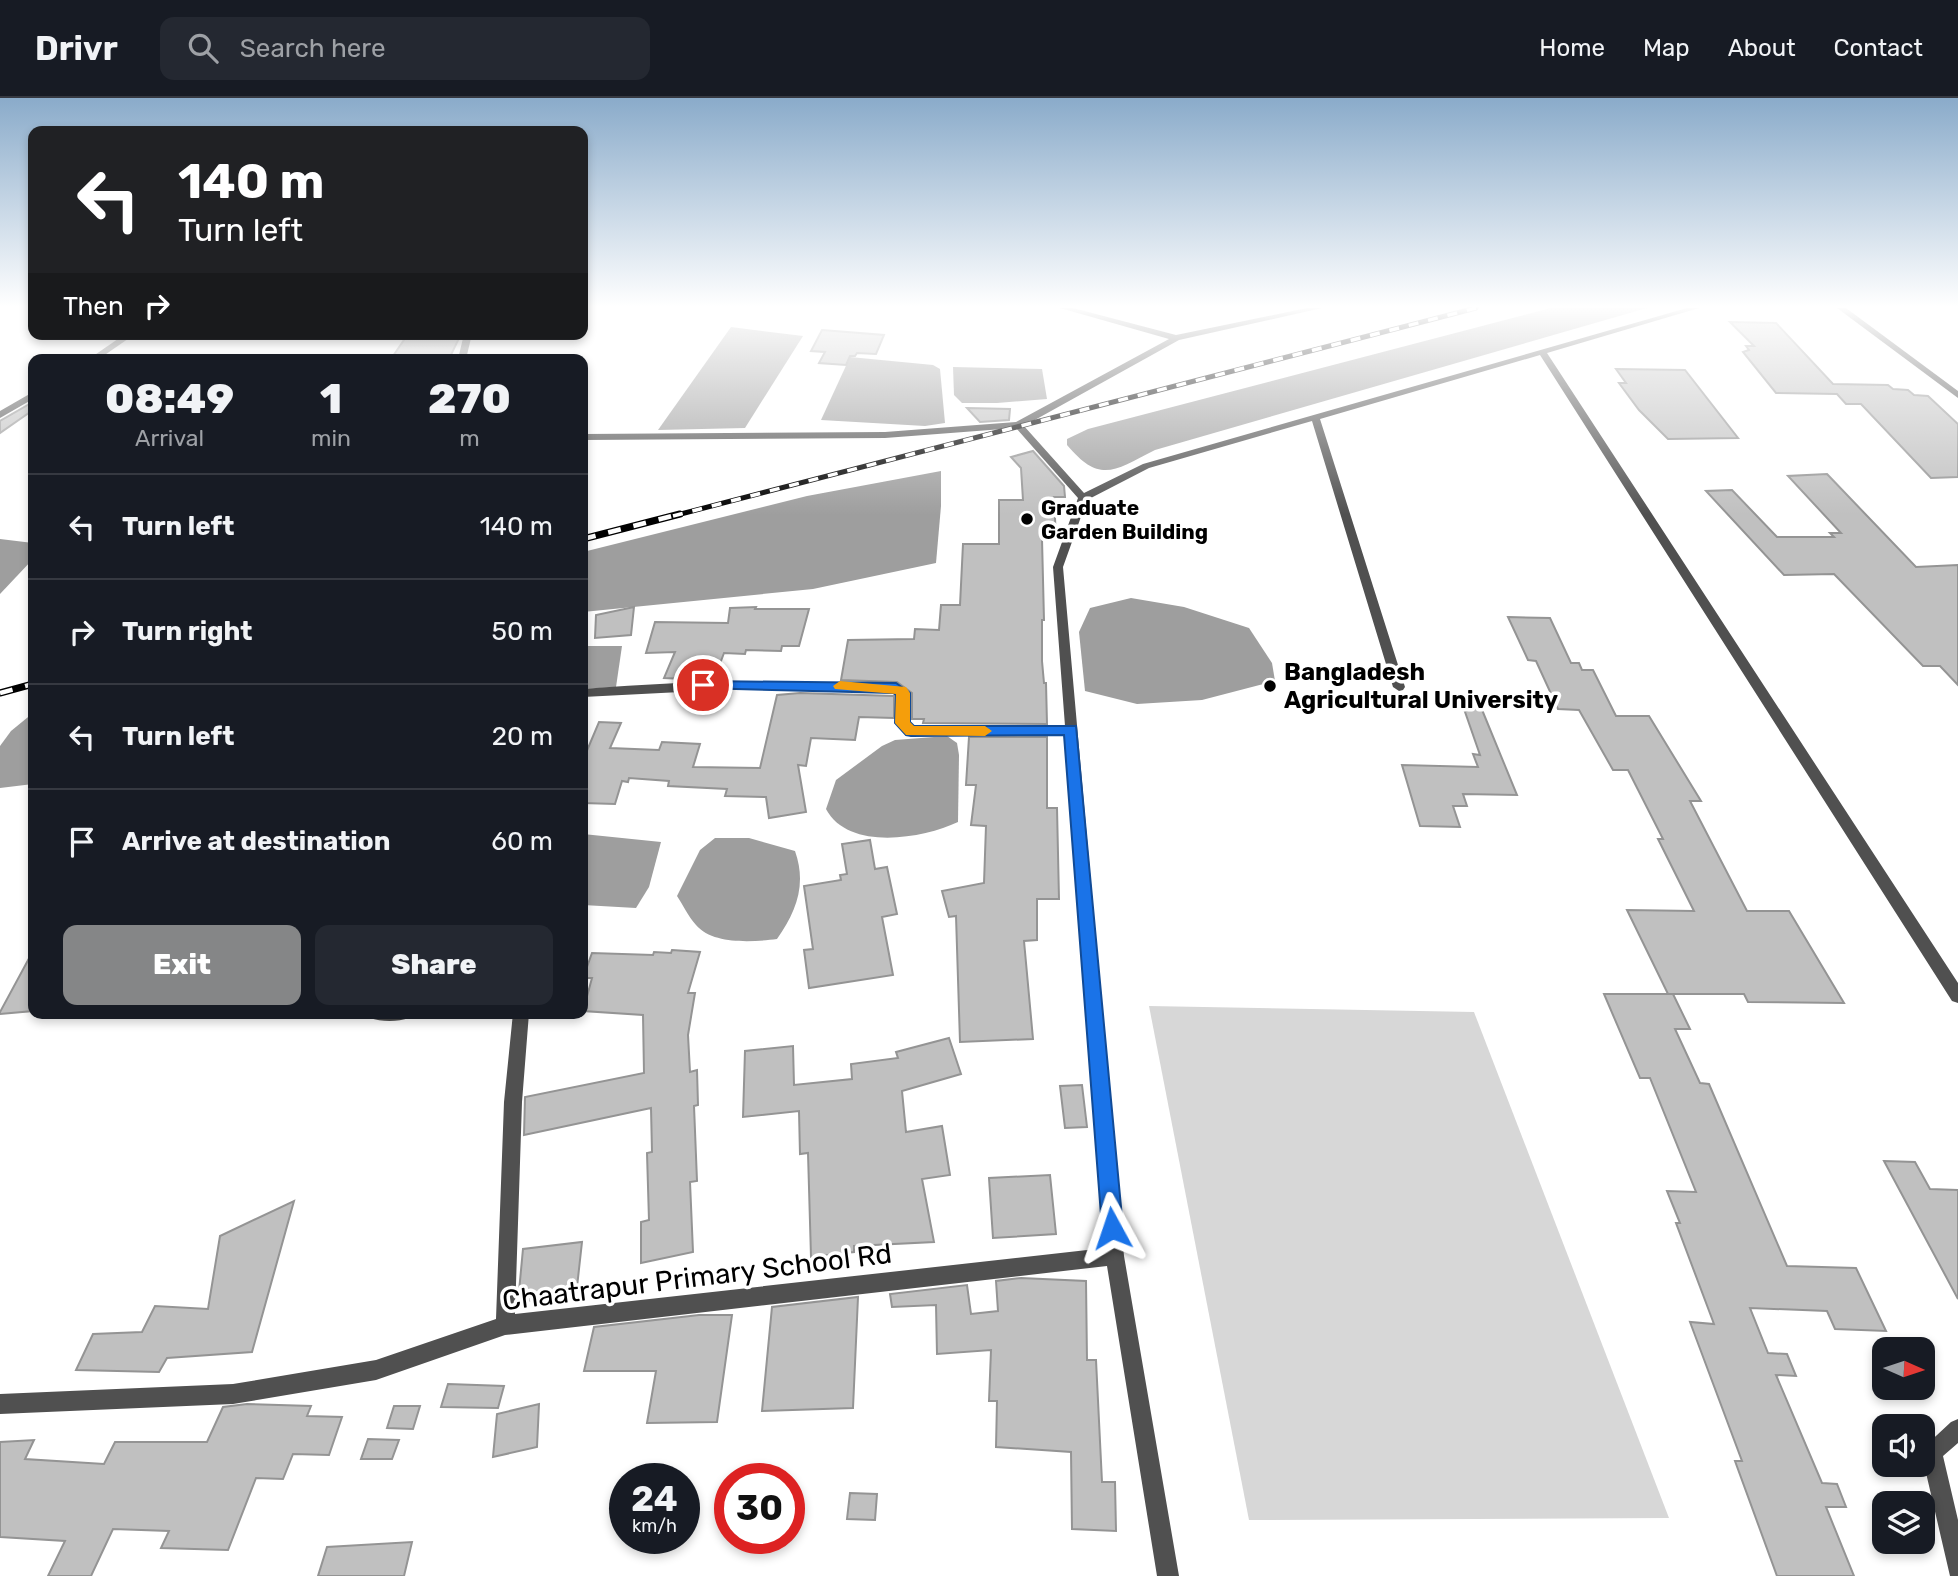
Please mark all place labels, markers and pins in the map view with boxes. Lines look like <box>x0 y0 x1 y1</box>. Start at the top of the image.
place label: Graduate Garden Building <box>1041 495 1208 544</box>
marker: Graduate Garden Building <box>1019 511 1035 527</box>
pin <box>673 655 733 715</box>
place label: Bangladesh Agricultural University <box>1284 658 1558 714</box>
marker: Bangladesh Agricultural University <box>1262 678 1278 694</box>

